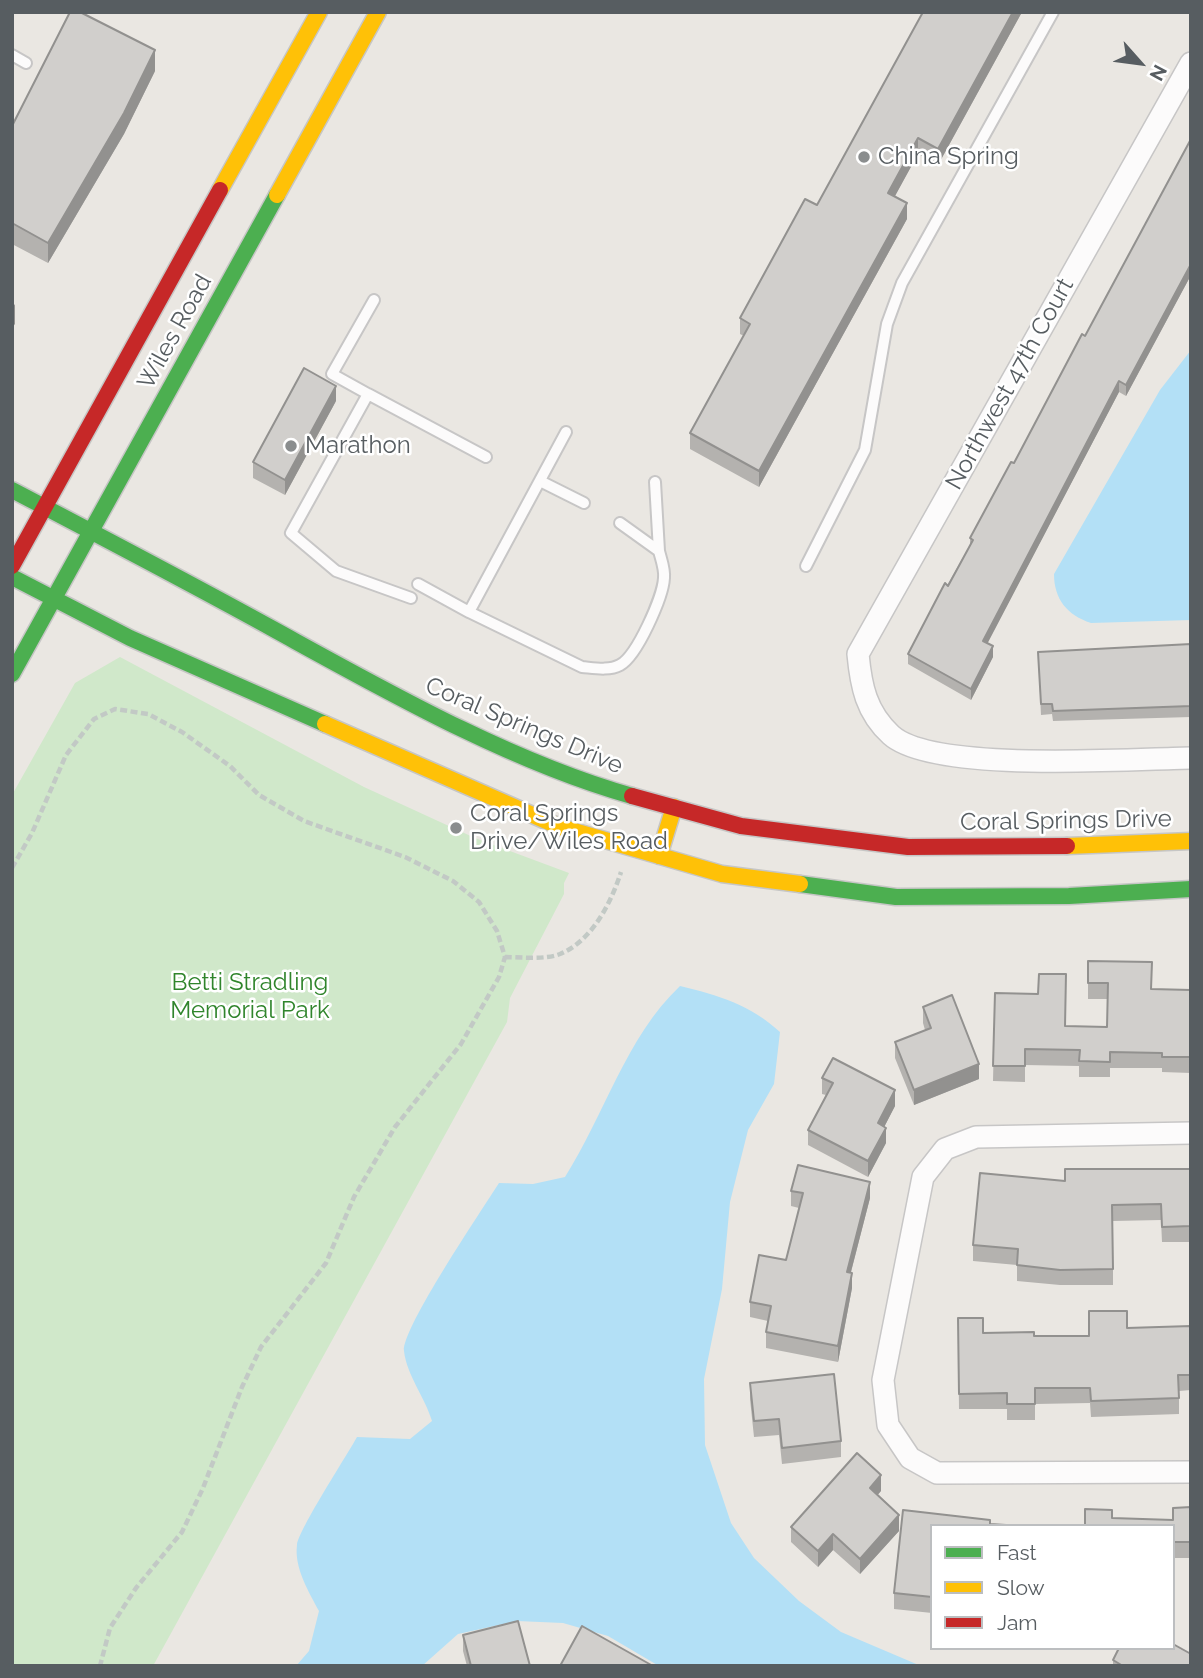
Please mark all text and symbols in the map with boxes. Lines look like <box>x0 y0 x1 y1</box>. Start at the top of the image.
north arrow <box>1105 28 1175 98</box>
text: N <box>1145 61 1172 84</box>
place label: China Spring <box>878 143 1019 171</box>
marker: China Spring <box>856 149 872 165</box>
street label: Wiles Road <box>132 270 218 394</box>
street label: Northwest 47th Court <box>940 273 1080 495</box>
place label: Marathon <box>305 432 411 460</box>
marker: Marathon <box>283 438 299 454</box>
street label: Coral Springs Drive <box>421 671 627 781</box>
place label: Coral Springs Drive/Wiles Road <box>470 800 668 856</box>
street label: Coral Springs Drive <box>960 805 1172 837</box>
marker: Coral Springs Drive/Wiles Road <box>448 820 464 836</box>
park label: Betti Stradling Memorial Park <box>170 969 330 1025</box>
legend <box>930 1524 1175 1650</box>
text: Fast <box>997 1540 1037 1565</box>
text: Slow <box>997 1575 1045 1600</box>
text: Jam <box>997 1610 1038 1635</box>

